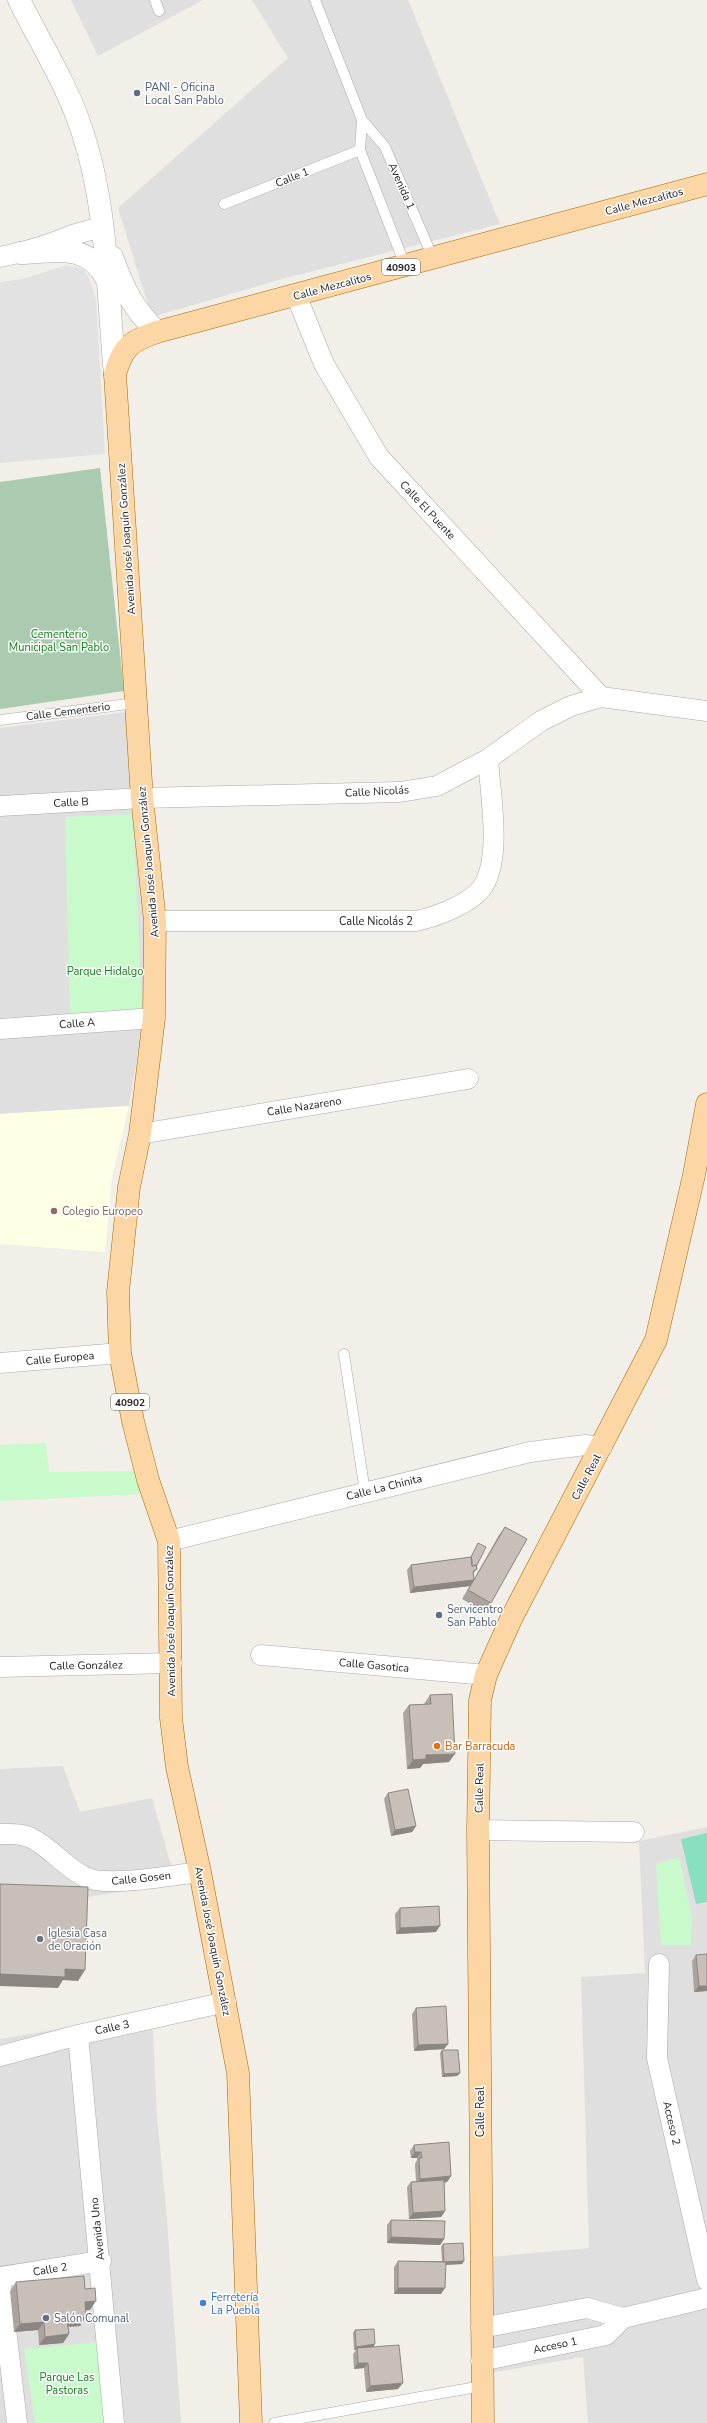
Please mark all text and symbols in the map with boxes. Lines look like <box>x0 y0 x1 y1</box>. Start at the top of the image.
place label: PANI - Oficina Local San Pablo <box>145 80 224 108</box>
marker: PANI - Oficina Local San Pablo <box>132 88 142 98</box>
street label: Avenida 1 <box>385 160 418 212</box>
street label: Calle 1 <box>273 164 311 191</box>
street label: Calle Mezcalitos <box>603 184 685 219</box>
road number: 40903 <box>382 259 420 275</box>
street label: Calle Mezcalitos <box>291 269 373 304</box>
street label: Avenida José Joaquín González <box>114 463 139 615</box>
street label: Calle El Puente <box>396 478 459 543</box>
park label: Cementerio Municipal San Pablo <box>9 627 109 655</box>
street label: Calle Cementerio <box>25 699 111 724</box>
street label: Calle Nicolás <box>344 782 410 801</box>
street label: Avenida José Joaquín González <box>134 786 163 938</box>
street label: Calle B <box>53 794 89 811</box>
street label: Calle Nicolás 2 <box>339 914 413 929</box>
park label: Parque Hidalgo <box>67 964 143 979</box>
street label: Calle A <box>58 1015 96 1032</box>
street label: Calle Nazareno <box>266 1093 342 1120</box>
place label: Colegio Europeo <box>62 1204 143 1219</box>
marker: Colegio Europeo <box>49 1206 59 1216</box>
street label: Calle Europea <box>25 1348 95 1369</box>
road number: 40902 <box>111 1394 149 1410</box>
street label: Calle Real <box>568 1451 605 1503</box>
street label: Calle La Chinita <box>345 1471 424 1504</box>
street label: Avenida José Joaquín González <box>162 1545 179 1697</box>
place label: Servicentro San Pablo <box>447 1602 503 1630</box>
marker: Servicentro San Pablo <box>434 1610 444 1620</box>
street label: Calle Gasotica <box>338 1655 410 1676</box>
street label: Calle González <box>49 1657 123 1674</box>
place label: Bar Barracuda <box>445 1739 516 1754</box>
marker: Bar Barracuda <box>432 1741 442 1751</box>
street label: Calle Real <box>472 1762 487 1813</box>
street label: Avenida José Joaquín González <box>191 1865 234 2017</box>
street label: Calle Gosen <box>111 1868 172 1889</box>
place label: Iglesia Casa de Oración <box>48 1926 107 1954</box>
marker: Iglesia Casa de Oración <box>35 1934 45 1944</box>
street label: Calle 3 <box>94 2017 131 2038</box>
street label: Calle Real <box>473 2086 488 2137</box>
street label: Acceso 2 <box>659 2100 684 2147</box>
street label: Avenida Uno <box>87 2197 108 2261</box>
street label: Calle 2 <box>32 2259 68 2280</box>
place label: Ferretería La Puebla <box>211 2290 260 2318</box>
marker: Ferretería La Puebla <box>198 2298 208 2308</box>
place label: Salón Comunal <box>54 2311 130 2326</box>
marker: Salón Comunal <box>41 2313 51 2323</box>
street label: Acceso 1 <box>532 2334 578 2357</box>
park label: Parque Las Pastoras <box>40 2370 94 2398</box>

